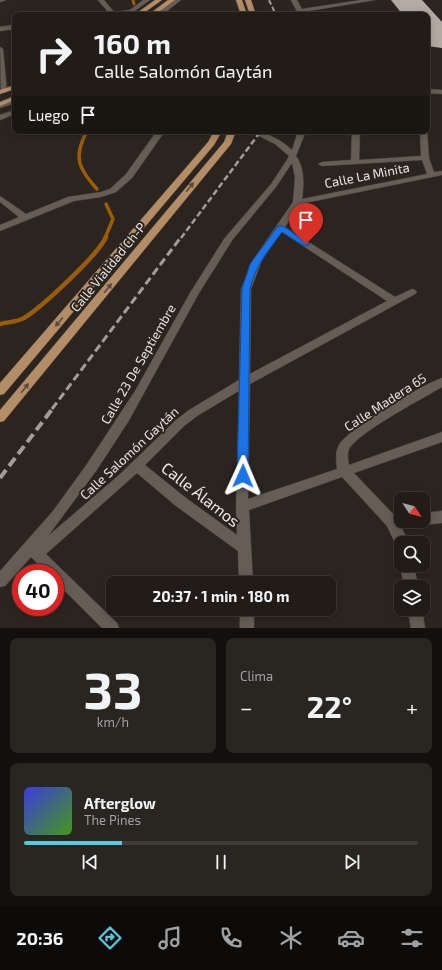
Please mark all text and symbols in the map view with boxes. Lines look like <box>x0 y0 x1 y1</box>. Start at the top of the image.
text: 160 m <box>94 26 171 60</box>
icon: right <box>28 28 80 80</box>
text: Calle Salomón Gaytán <box>94 60 272 82</box>
icon: arrive <box>77 104 99 126</box>
text: Luego <box>28 106 69 124</box>
street label: Calle La Minita <box>323 159 411 191</box>
one-way arrow <box>186 182 195 193</box>
pin <box>289 203 323 244</box>
icon: arrive <box>295 209 317 231</box>
street label: Calle Vialidad Ch-P <box>67 219 149 315</box>
one-way arrow <box>103 283 112 293</box>
street label: Calle 23 De Septiembre <box>97 301 179 427</box>
one-way arrow <box>54 317 63 328</box>
street label: Calle Madera 65 <box>341 369 429 435</box>
one-way arrow <box>21 383 29 394</box>
street label: Calle Salomón Gaytán <box>76 403 182 503</box>
position arrow <box>222 455 264 497</box>
street label: Calle Álamos <box>158 458 244 530</box>
north arrow <box>394 492 430 528</box>
map controls <box>394 492 430 616</box>
button: search <box>394 536 430 572</box>
speed limit sign: 40 <box>12 564 64 616</box>
button: layers <box>394 580 430 616</box>
text: 20:37 · 1 min · 180 m <box>153 587 289 605</box>
text: 33 <box>84 657 142 719</box>
text: Clima <box>240 668 273 684</box>
text: 22° <box>307 688 352 724</box>
text: − <box>240 694 253 720</box>
text: + <box>406 694 418 720</box>
text: km/h <box>97 714 129 730</box>
text: Afterglow <box>84 794 156 812</box>
text: The Pines <box>84 812 141 828</box>
icon: previous <box>79 851 101 873</box>
icon: pause <box>210 851 232 873</box>
icon: next <box>341 851 363 873</box>
icon: directions <box>96 924 124 952</box>
icon: music <box>156 924 184 952</box>
icon: phone <box>217 924 245 952</box>
icon: climate <box>277 924 305 952</box>
icon: car <box>337 924 365 952</box>
icon: filters <box>398 924 426 952</box>
text: 20:36 <box>16 927 63 949</box>

